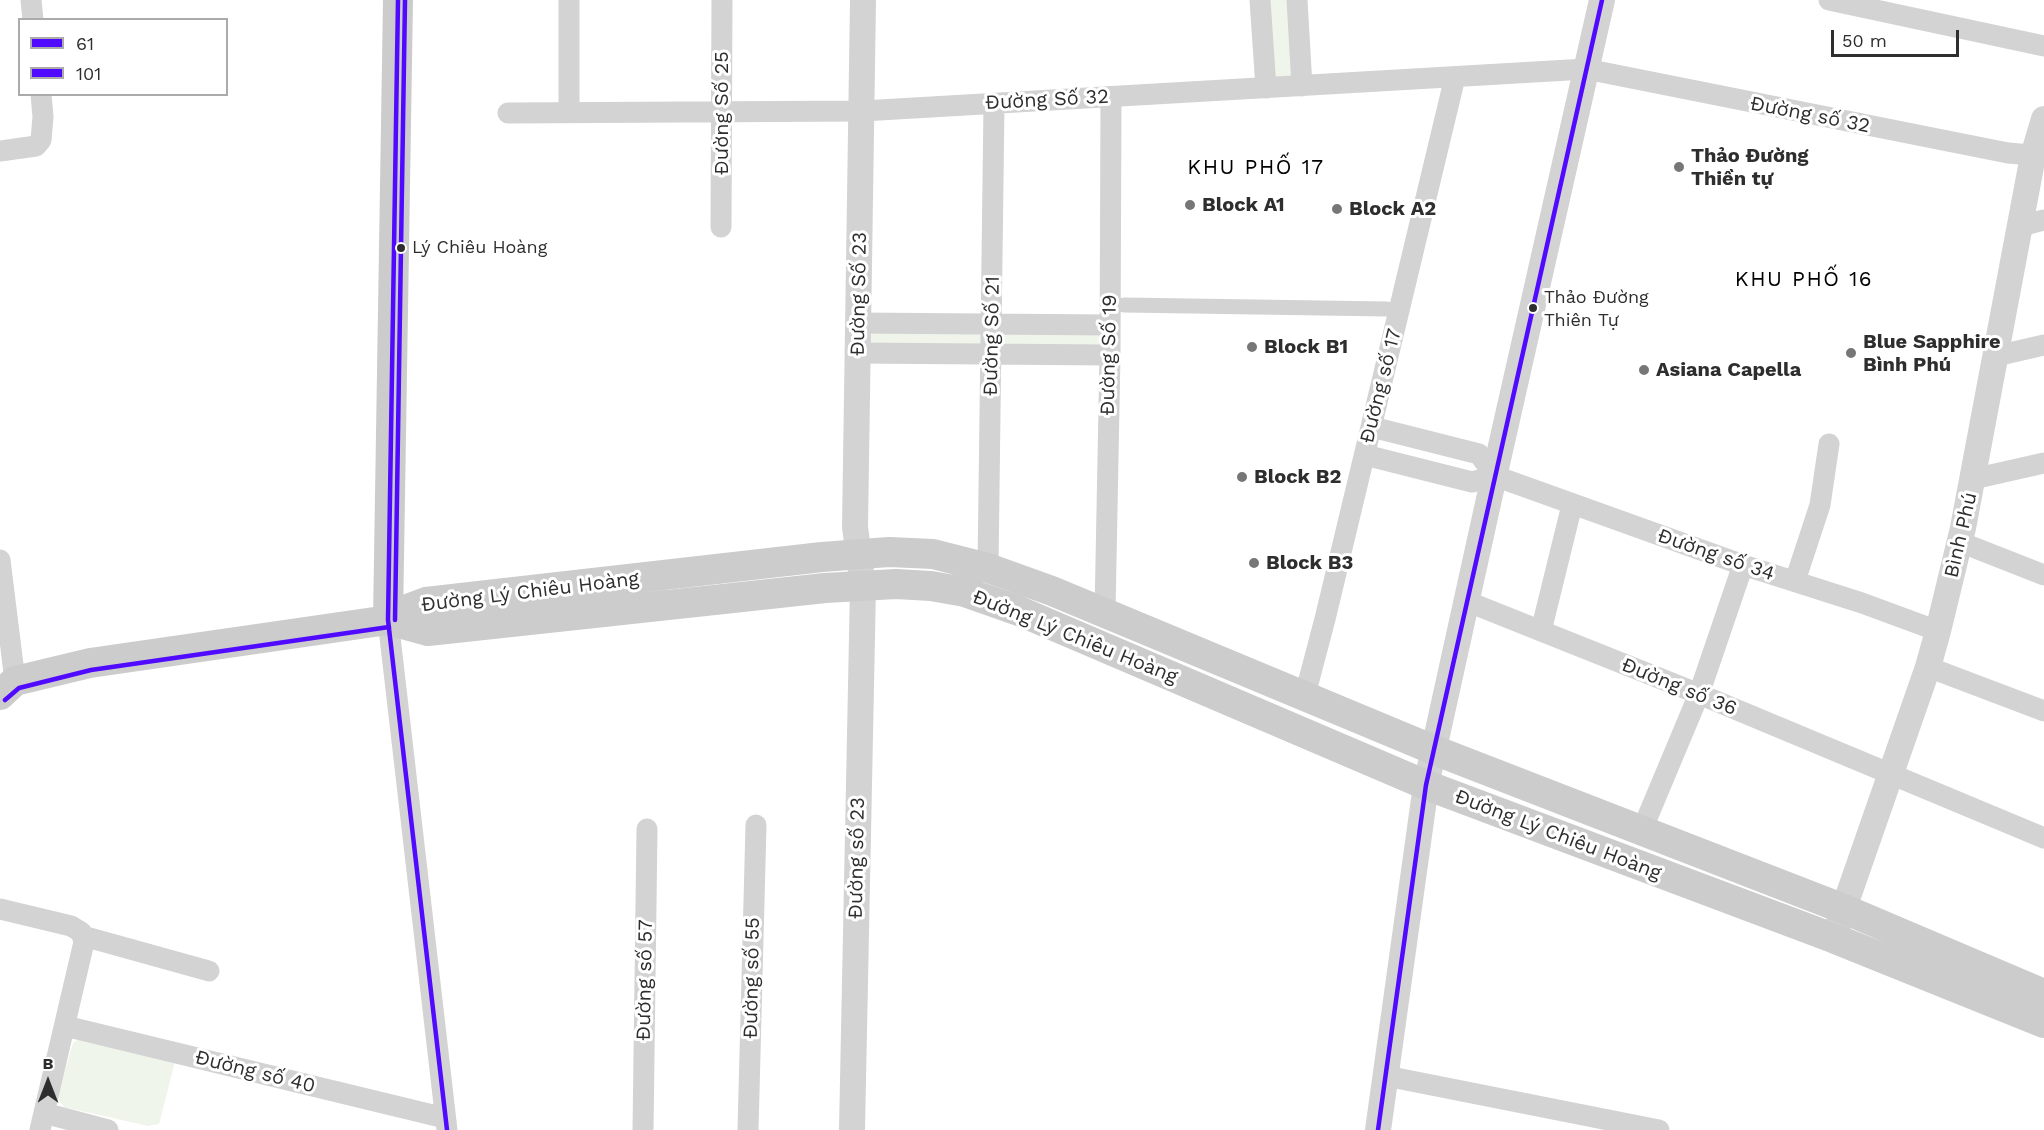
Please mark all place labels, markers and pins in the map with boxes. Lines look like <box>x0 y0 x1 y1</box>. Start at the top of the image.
place label: Thảo Đường Thiền tự <box>1691 144 1809 191</box>
marker: Thảo Đường Thiền tự <box>1672 160 1686 174</box>
place label: Block A1 <box>1202 193 1285 217</box>
place label: Block A2 <box>1349 197 1436 221</box>
marker: Block A1 <box>1183 198 1197 212</box>
marker: Block A2 <box>1330 202 1344 216</box>
place label: Lý Chiêu Hoàng <box>412 237 547 259</box>
marker: Lý Chiêu Hoàng <box>395 242 407 254</box>
place label: Thảo Đường Thiên Tự <box>1544 287 1649 330</box>
marker: Thảo Đường Thiên Tự <box>1527 302 1539 314</box>
place label: Blue Sapphire Bình Phú <box>1863 330 2001 377</box>
place label: Block B1 <box>1264 335 1348 359</box>
marker: Block B1 <box>1245 340 1259 354</box>
marker: Blue Sapphire Bình Phú <box>1844 346 1858 360</box>
place label: Asiana Capella <box>1656 358 1801 382</box>
marker: Asiana Capella <box>1637 363 1651 377</box>
place label: Block B2 <box>1254 465 1341 489</box>
marker: Block B2 <box>1235 470 1249 484</box>
place label: Block B3 <box>1266 551 1353 575</box>
marker: Block B3 <box>1247 556 1261 570</box>

